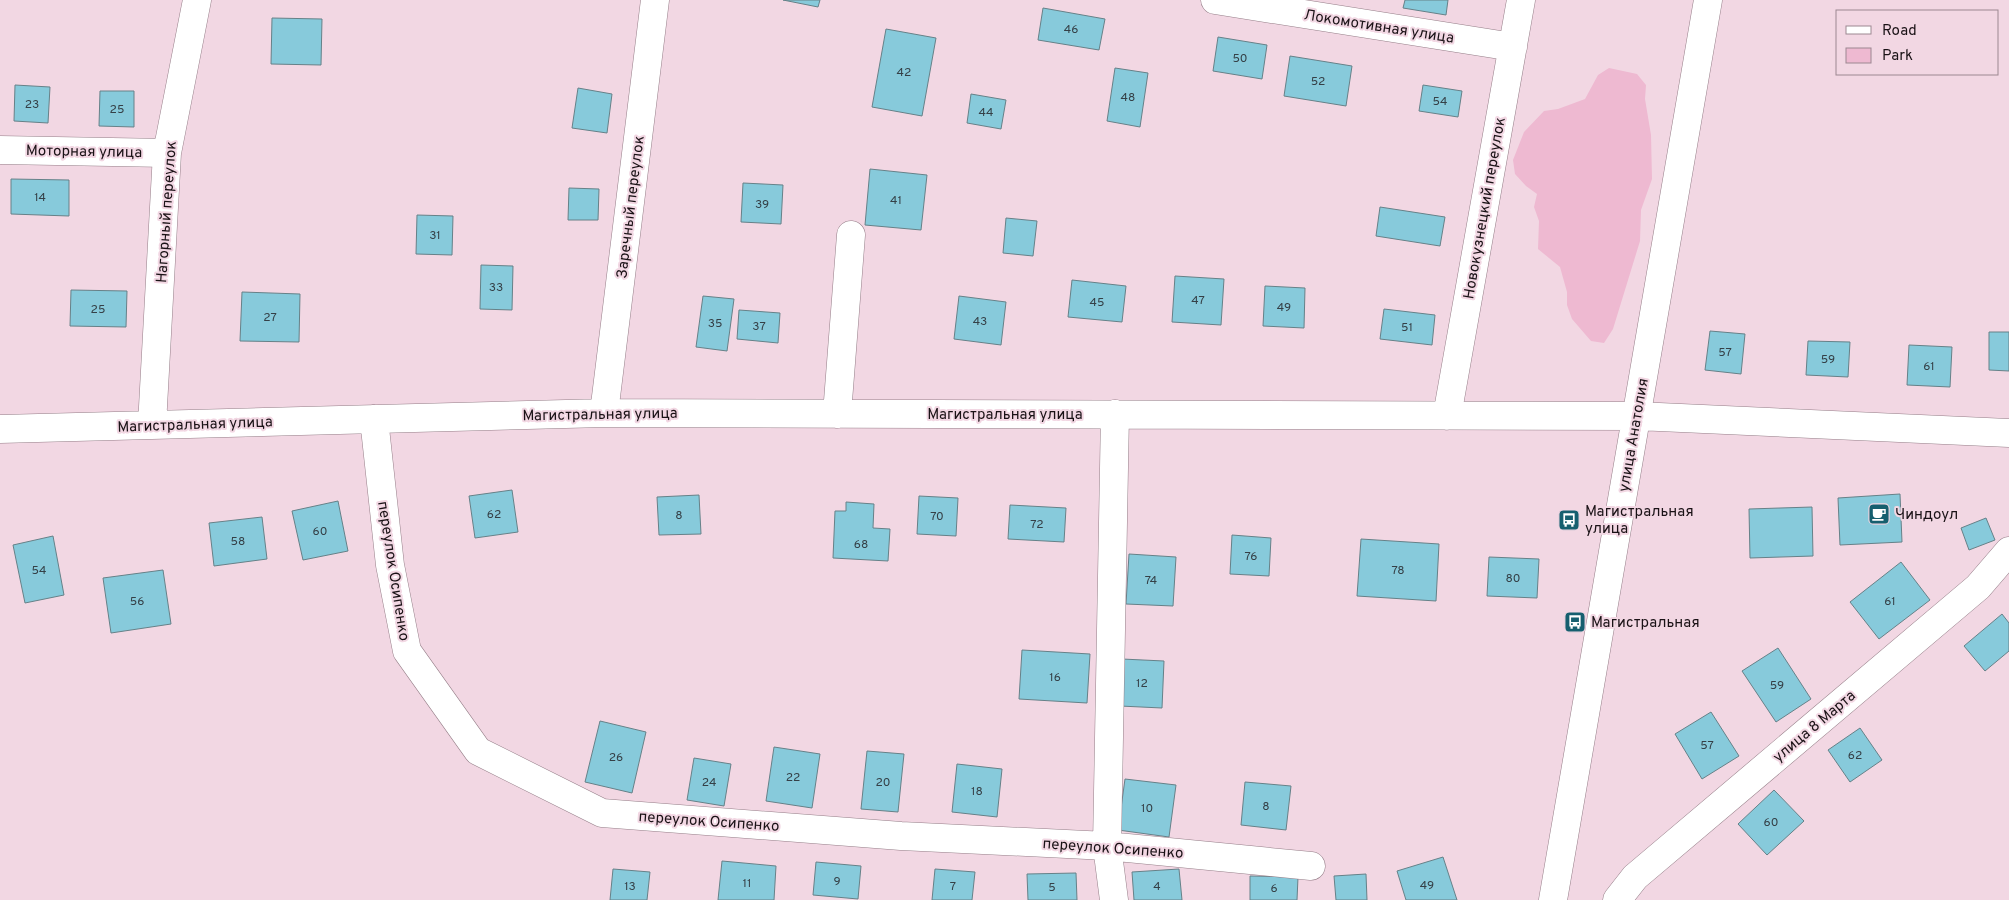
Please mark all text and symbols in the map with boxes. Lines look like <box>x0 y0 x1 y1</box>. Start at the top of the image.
street label: Локомотивная улица <box>1302 6 1455 49</box>
legend <box>1836 10 1999 75</box>
house number: 46 <box>1064 22 1078 38</box>
text: Road <box>1882 22 1917 41</box>
text: Park <box>1882 47 1913 66</box>
house number: 50 <box>1232 51 1248 67</box>
house number: 42 <box>897 65 911 81</box>
house number: 52 <box>1311 74 1325 90</box>
house number: 48 <box>1121 90 1135 106</box>
house number: 54 <box>1432 94 1448 110</box>
house number: 23 <box>25 97 39 113</box>
house number: 25 <box>110 102 124 118</box>
house number: 44 <box>979 105 993 121</box>
street label: Новокузнецкий переулок <box>1460 116 1511 301</box>
street label: Заречный переулок <box>613 135 650 280</box>
street label: Нагорный переулок <box>153 140 182 284</box>
street label: Моторная улица <box>26 142 142 163</box>
house number: 14 <box>34 190 46 206</box>
house number: 41 <box>890 193 902 209</box>
house number: 39 <box>755 197 769 213</box>
house number: 31 <box>429 228 441 244</box>
house number: 33 <box>489 280 503 296</box>
house number: 47 <box>1191 293 1205 309</box>
house number: 45 <box>1090 295 1104 311</box>
house number: 49 <box>1277 300 1291 316</box>
house number: 25 <box>91 302 105 318</box>
house number: 27 <box>263 310 277 326</box>
house number: 43 <box>973 314 987 330</box>
house number: 35 <box>708 316 722 332</box>
house number: 37 <box>752 319 766 335</box>
house number: 51 <box>1401 320 1413 336</box>
house number: 57 <box>1718 345 1732 361</box>
house number: 59 <box>1821 352 1835 368</box>
house number: 61 <box>1923 359 1935 375</box>
street label: улица Анатолия <box>1615 377 1654 493</box>
street label: Магистральная улица <box>522 405 678 426</box>
street label: Магистральная улица <box>927 406 1083 425</box>
street label: Магистральная улица <box>117 413 273 438</box>
street label: переулок Осипенко <box>372 500 413 642</box>
cafe icon: Чиндоул <box>1867 502 1891 526</box>
place label: Магистральная улица <box>1585 503 1694 539</box>
place label: Чиндоул <box>1895 506 1958 525</box>
house number: 62 <box>487 507 501 523</box>
house number: 8 <box>675 508 683 524</box>
bus stop icon: Магистральная улица <box>1557 508 1581 532</box>
house number: 70 <box>930 509 944 525</box>
house number: 72 <box>1030 517 1044 533</box>
house number: 60 <box>313 524 327 540</box>
house number: 58 <box>231 534 245 550</box>
house number: 68 <box>854 537 868 553</box>
house number: 76 <box>1245 549 1257 565</box>
house number: 54 <box>31 563 47 579</box>
house number: 78 <box>1391 563 1405 579</box>
house number: 80 <box>1506 571 1520 587</box>
house number: 74 <box>1145 573 1157 589</box>
house number: 56 <box>130 594 144 610</box>
house number: 61 <box>1884 594 1896 610</box>
bus stop icon: Магистральная <box>1563 610 1587 634</box>
place label: Магистральная <box>1591 614 1700 633</box>
house number: 16 <box>1049 670 1061 686</box>
house number: 12 <box>1136 676 1148 692</box>
house number: 59 <box>1770 678 1784 694</box>
street label: улица 8 Марта <box>1770 687 1860 767</box>
house number: 57 <box>1700 738 1714 754</box>
house number: 62 <box>1848 748 1862 764</box>
house number: 26 <box>609 750 623 766</box>
house number: 22 <box>786 770 800 786</box>
house number: 24 <box>702 775 716 791</box>
house number: 20 <box>875 775 891 791</box>
house number: 18 <box>971 784 983 800</box>
house number: 8 <box>1262 799 1270 815</box>
house number: 10 <box>1141 801 1153 817</box>
street label: переулок Осипенко <box>638 808 780 837</box>
house number: 60 <box>1764 815 1778 831</box>
street label: переулок Осипенко <box>1042 835 1184 864</box>
house number: 9 <box>833 874 841 890</box>
house number: 11 <box>743 876 751 892</box>
house number: 49 <box>1420 878 1434 894</box>
house number: 13 <box>624 879 636 895</box>
house number: 7 <box>950 879 956 895</box>
house number: 4 <box>1153 879 1161 895</box>
house number: 5 <box>1048 880 1056 896</box>
house number: 6 <box>1270 881 1278 897</box>

